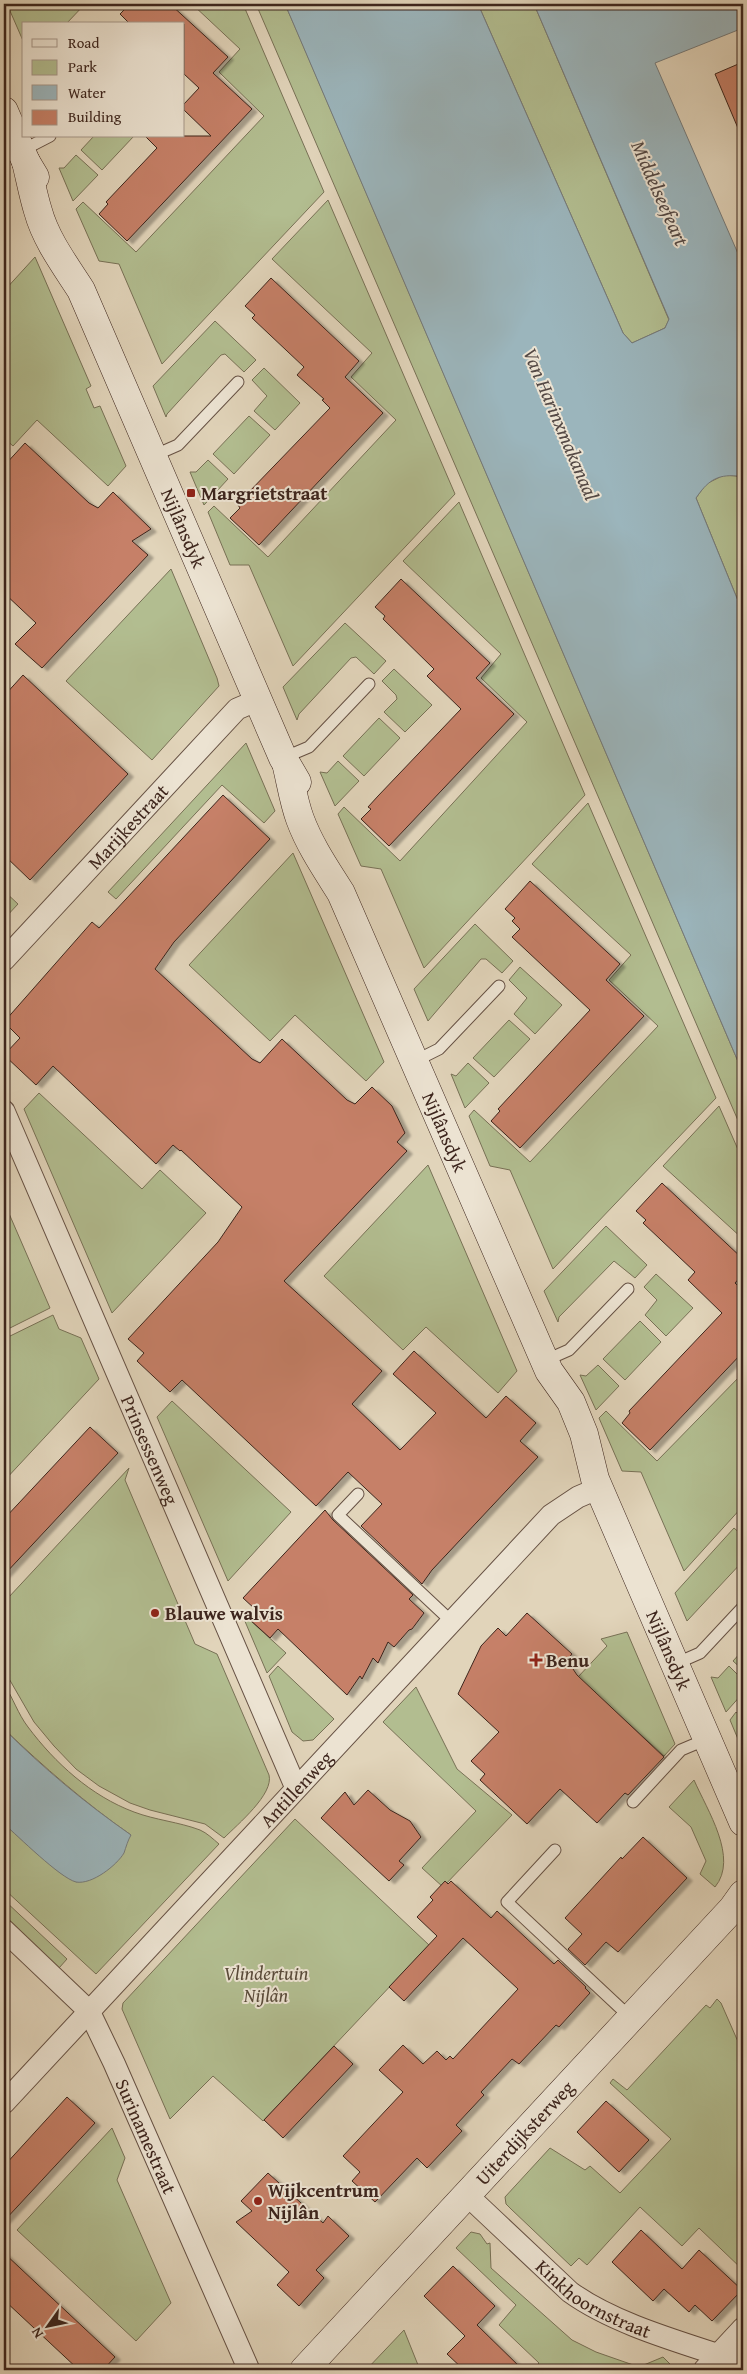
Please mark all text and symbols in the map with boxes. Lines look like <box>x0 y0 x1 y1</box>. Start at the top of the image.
legend <box>22 22 185 138</box>
text: Road <box>68 32 99 53</box>
text: Park <box>68 56 97 77</box>
text: Water <box>68 82 106 103</box>
text: Building <box>68 106 122 127</box>
water label: Middelseefeart <box>624 135 697 251</box>
water label: Van Harinxmakanaal <box>516 343 607 505</box>
place label: Margrietstraat <box>201 479 328 507</box>
street label: Nijlânsdyk <box>154 484 214 573</box>
marker: Margrietstraat <box>185 487 197 499</box>
street label: Marijkestraat <box>81 777 175 876</box>
street label: Nijlânsdyk <box>415 1088 475 1177</box>
street label: Prinsessenweg <box>114 1391 186 1509</box>
place label: Blauwe walvis <box>165 1599 283 1627</box>
street label: Nijlânsdyk <box>639 1606 699 1695</box>
marker: Blauwe walvis <box>149 1607 161 1619</box>
place label: Benu <box>546 1646 589 1674</box>
marker: Benu <box>530 1654 542 1666</box>
street label: Antillenweg <box>253 1744 340 1834</box>
park label: Vlindertuin Nijlân <box>224 1959 309 2009</box>
street label: Surinamestraat <box>108 2074 184 2199</box>
street label: Uiterdijksterweg <box>469 2074 581 2191</box>
place label: Wijkcentrum Nijlân <box>268 2176 380 2226</box>
marker: Wijkcentrum Nijlân <box>252 2195 264 2207</box>
street label: Kinkhoornstraat <box>529 2253 655 2345</box>
north arrow <box>22 2302 72 2352</box>
text: N <box>26 2323 48 2342</box>

